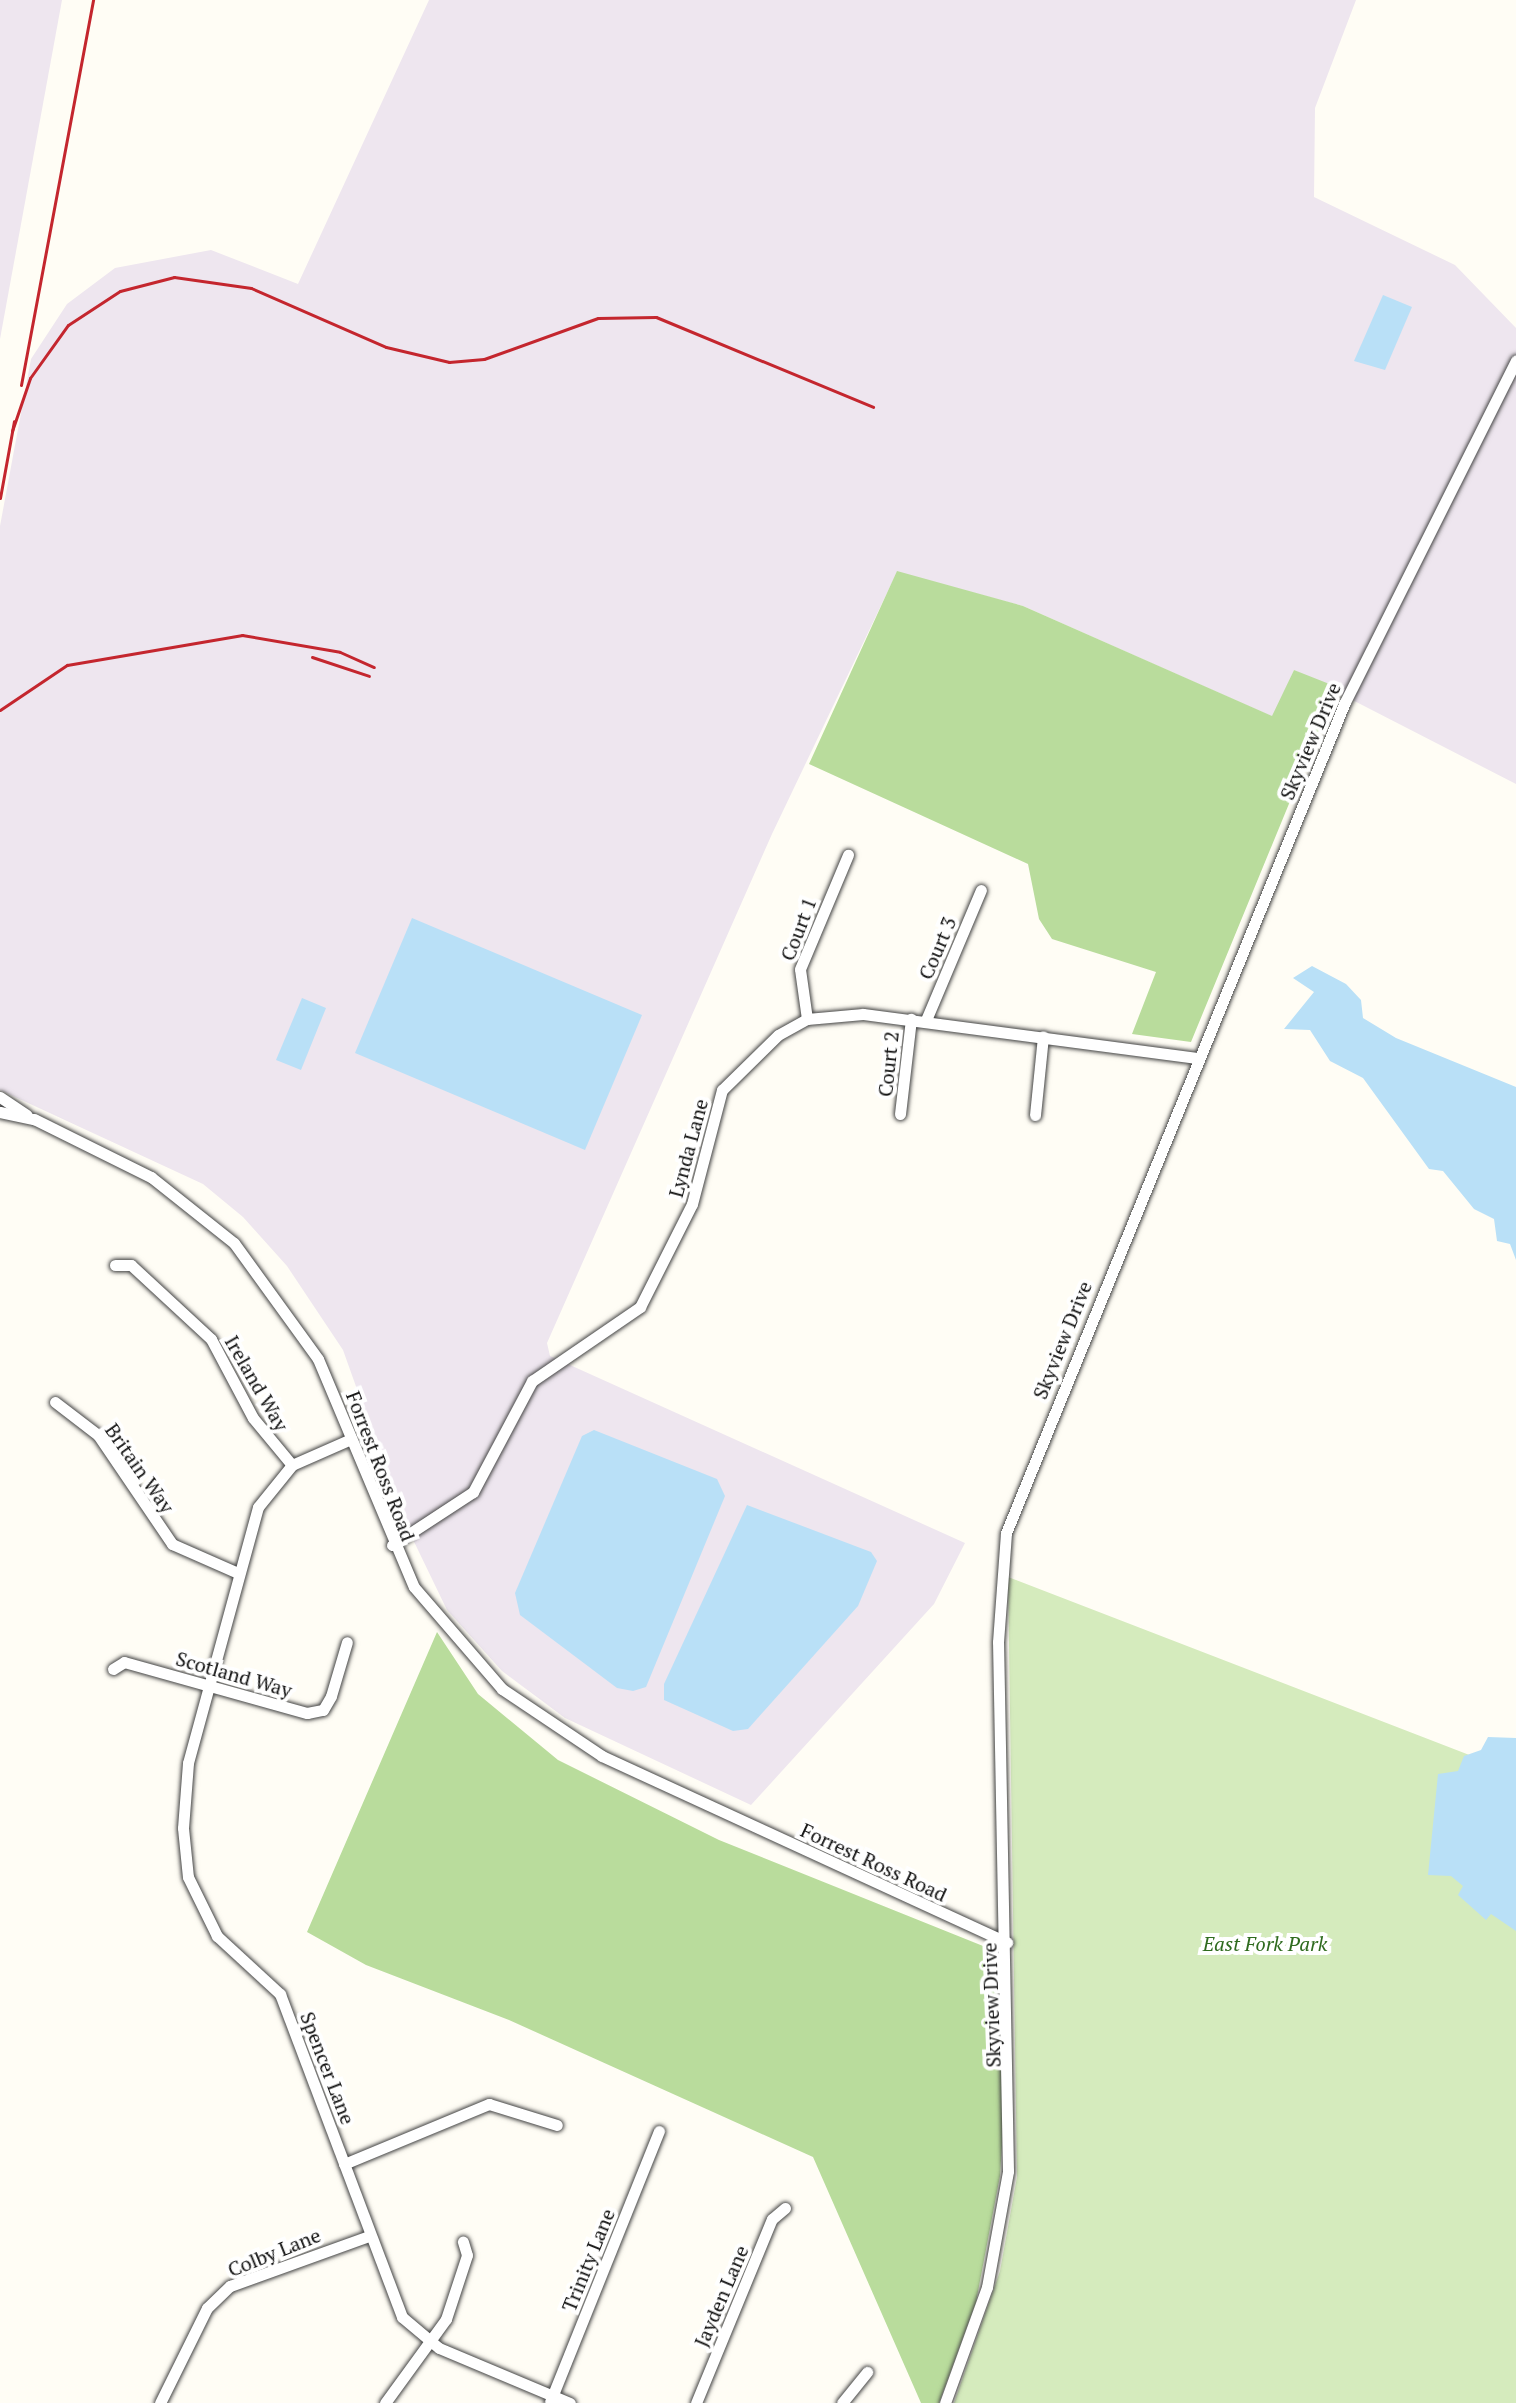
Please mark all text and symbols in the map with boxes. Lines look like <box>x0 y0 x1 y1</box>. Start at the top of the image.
street label: Skyview Drive <box>1275 679 1345 803</box>
street label: Court 1 <box>775 894 821 964</box>
street label: Court 3 <box>913 913 961 983</box>
street label: Court 2 <box>873 1030 903 1098</box>
street label: Lynda Lane <box>663 1096 713 1200</box>
street label: Skyview Drive <box>1027 1278 1097 1402</box>
street label: Ireland Way <box>220 1331 294 1435</box>
street label: Forrest Ross Road <box>341 1388 421 1544</box>
street label: Britain Way <box>100 1419 180 1517</box>
street label: Scotland Way <box>173 1646 295 1702</box>
street label: Forrest Ross Road <box>797 1818 951 1906</box>
park label: East Fork Park <box>1203 1931 1327 1955</box>
street label: Skyview Drive <box>977 1942 1005 2068</box>
street label: Spencer Lane <box>296 2008 360 2128</box>
street label: Trinity Lane <box>557 2205 619 2315</box>
street label: Colby Lane <box>224 2223 324 2281</box>
street label: Jayden Lane <box>689 2242 753 2350</box>

